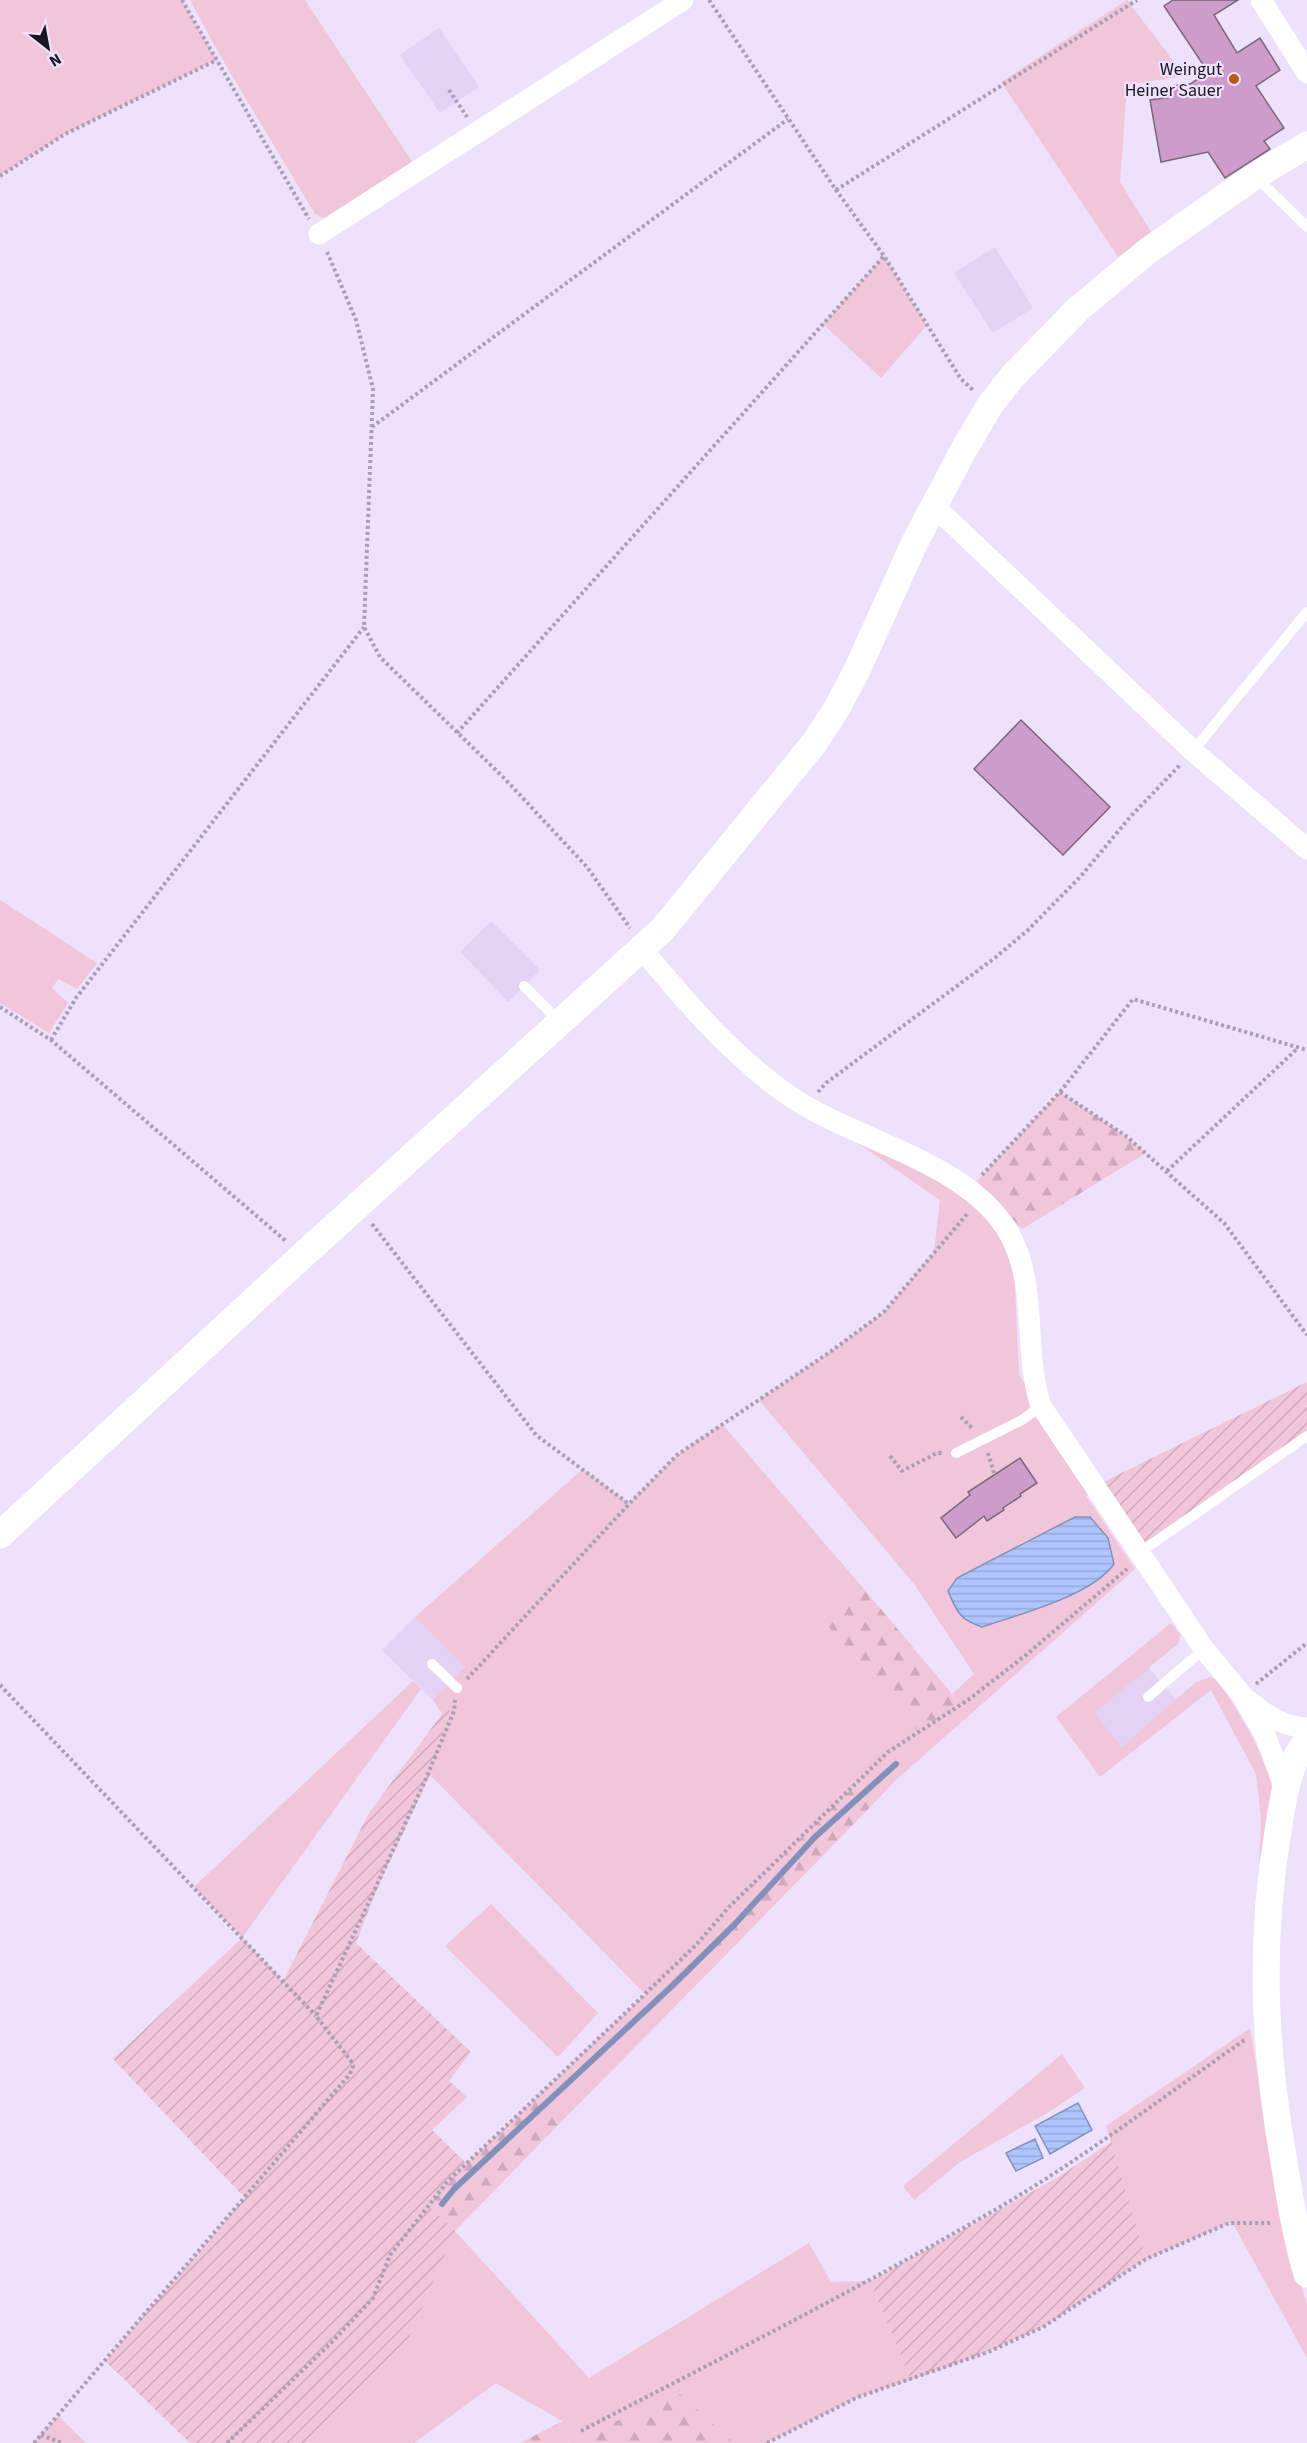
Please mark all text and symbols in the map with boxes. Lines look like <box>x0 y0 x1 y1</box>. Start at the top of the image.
north arrow <box>18 18 78 78</box>
text: N <box>45 48 65 72</box>
place label: Weingut Heiner Sauer <box>1125 57 1223 103</box>
marker: Weingut Heiner Sauer <box>1227 72 1241 86</box>

